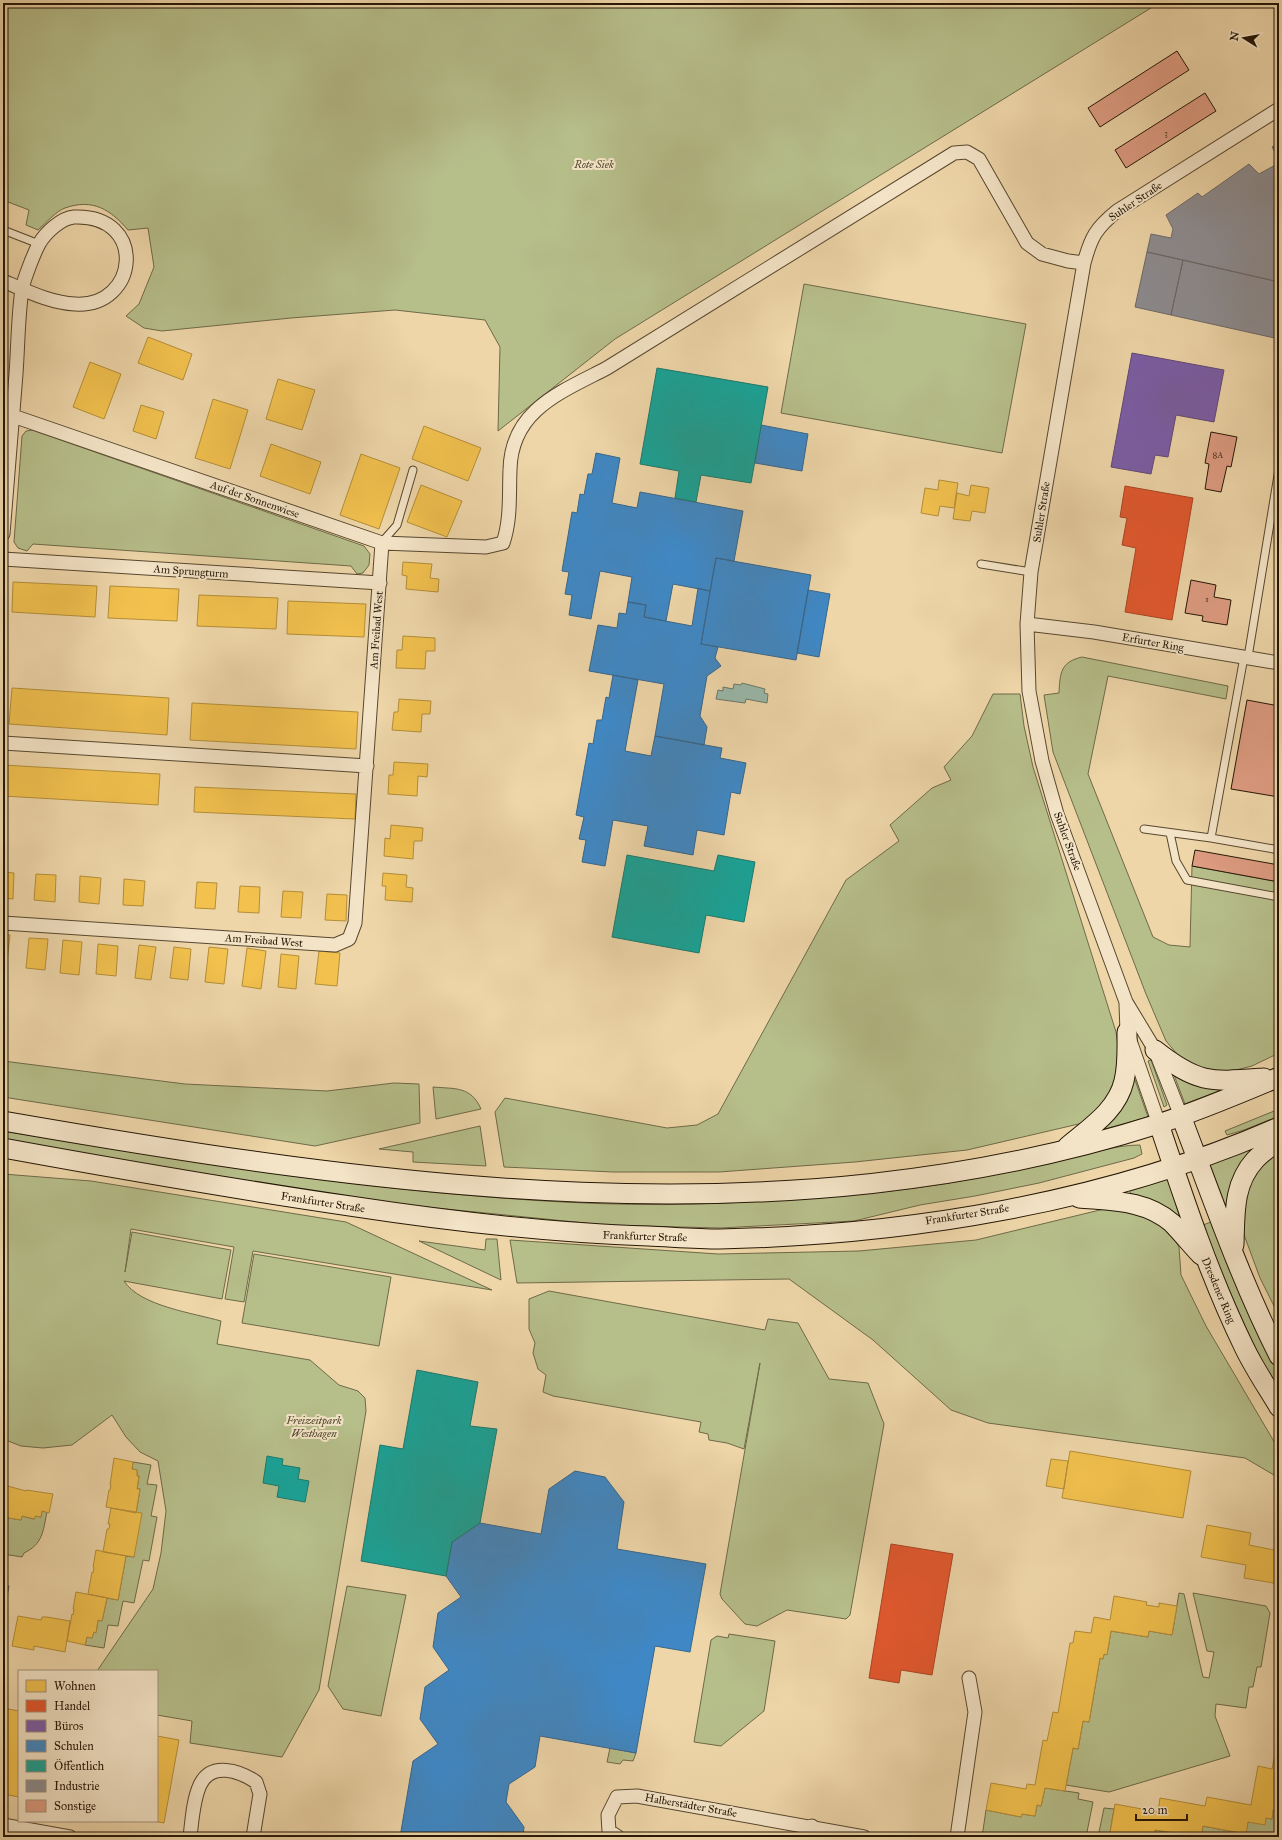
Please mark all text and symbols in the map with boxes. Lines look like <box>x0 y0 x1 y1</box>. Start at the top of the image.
north arrow <box>1224 18 1264 58</box>
text: N <box>1227 30 1242 42</box>
house number: 3 <box>1164 127 1168 138</box>
park label: Rote Siek <box>573 158 614 171</box>
street label: Suhler Straße <box>1106 179 1165 224</box>
house number: 8A <box>1213 449 1223 460</box>
street label: Auf der Sonnenwiese <box>208 478 302 521</box>
street label: Suhler Straße <box>1030 480 1053 544</box>
street label: Am Sprungturm <box>152 562 230 581</box>
street label: Am Freibad West <box>367 591 386 670</box>
house number: 1 <box>1205 593 1209 604</box>
street label: Erfurter Ring <box>1121 631 1186 654</box>
street label: Suhler Straße <box>1051 810 1084 873</box>
street label: Am Freibad West <box>224 931 303 950</box>
street label: Frankfurter Straße <box>280 1189 366 1216</box>
street label: Frankfurter Straße <box>924 1201 1010 1228</box>
street label: Frankfurter Straße <box>602 1229 688 1244</box>
street label: Dresdener Ring <box>1199 1255 1239 1326</box>
park label: Freizeitpark Westhagen <box>285 1414 342 1440</box>
legend <box>18 1670 158 1822</box>
text: Wohnen <box>54 1679 96 1693</box>
text: Handel <box>54 1699 91 1713</box>
text: Büros <box>54 1719 83 1733</box>
text: Schulen <box>54 1739 94 1753</box>
text: Öffentlich <box>54 1758 105 1773</box>
text: Industrie <box>54 1779 99 1793</box>
street label: Halberstädter Straße <box>644 1791 738 1820</box>
scale bar <box>1136 1796 1187 1822</box>
text: Sonstige <box>54 1799 96 1814</box>
text: 20 m <box>1142 1803 1168 1817</box>

